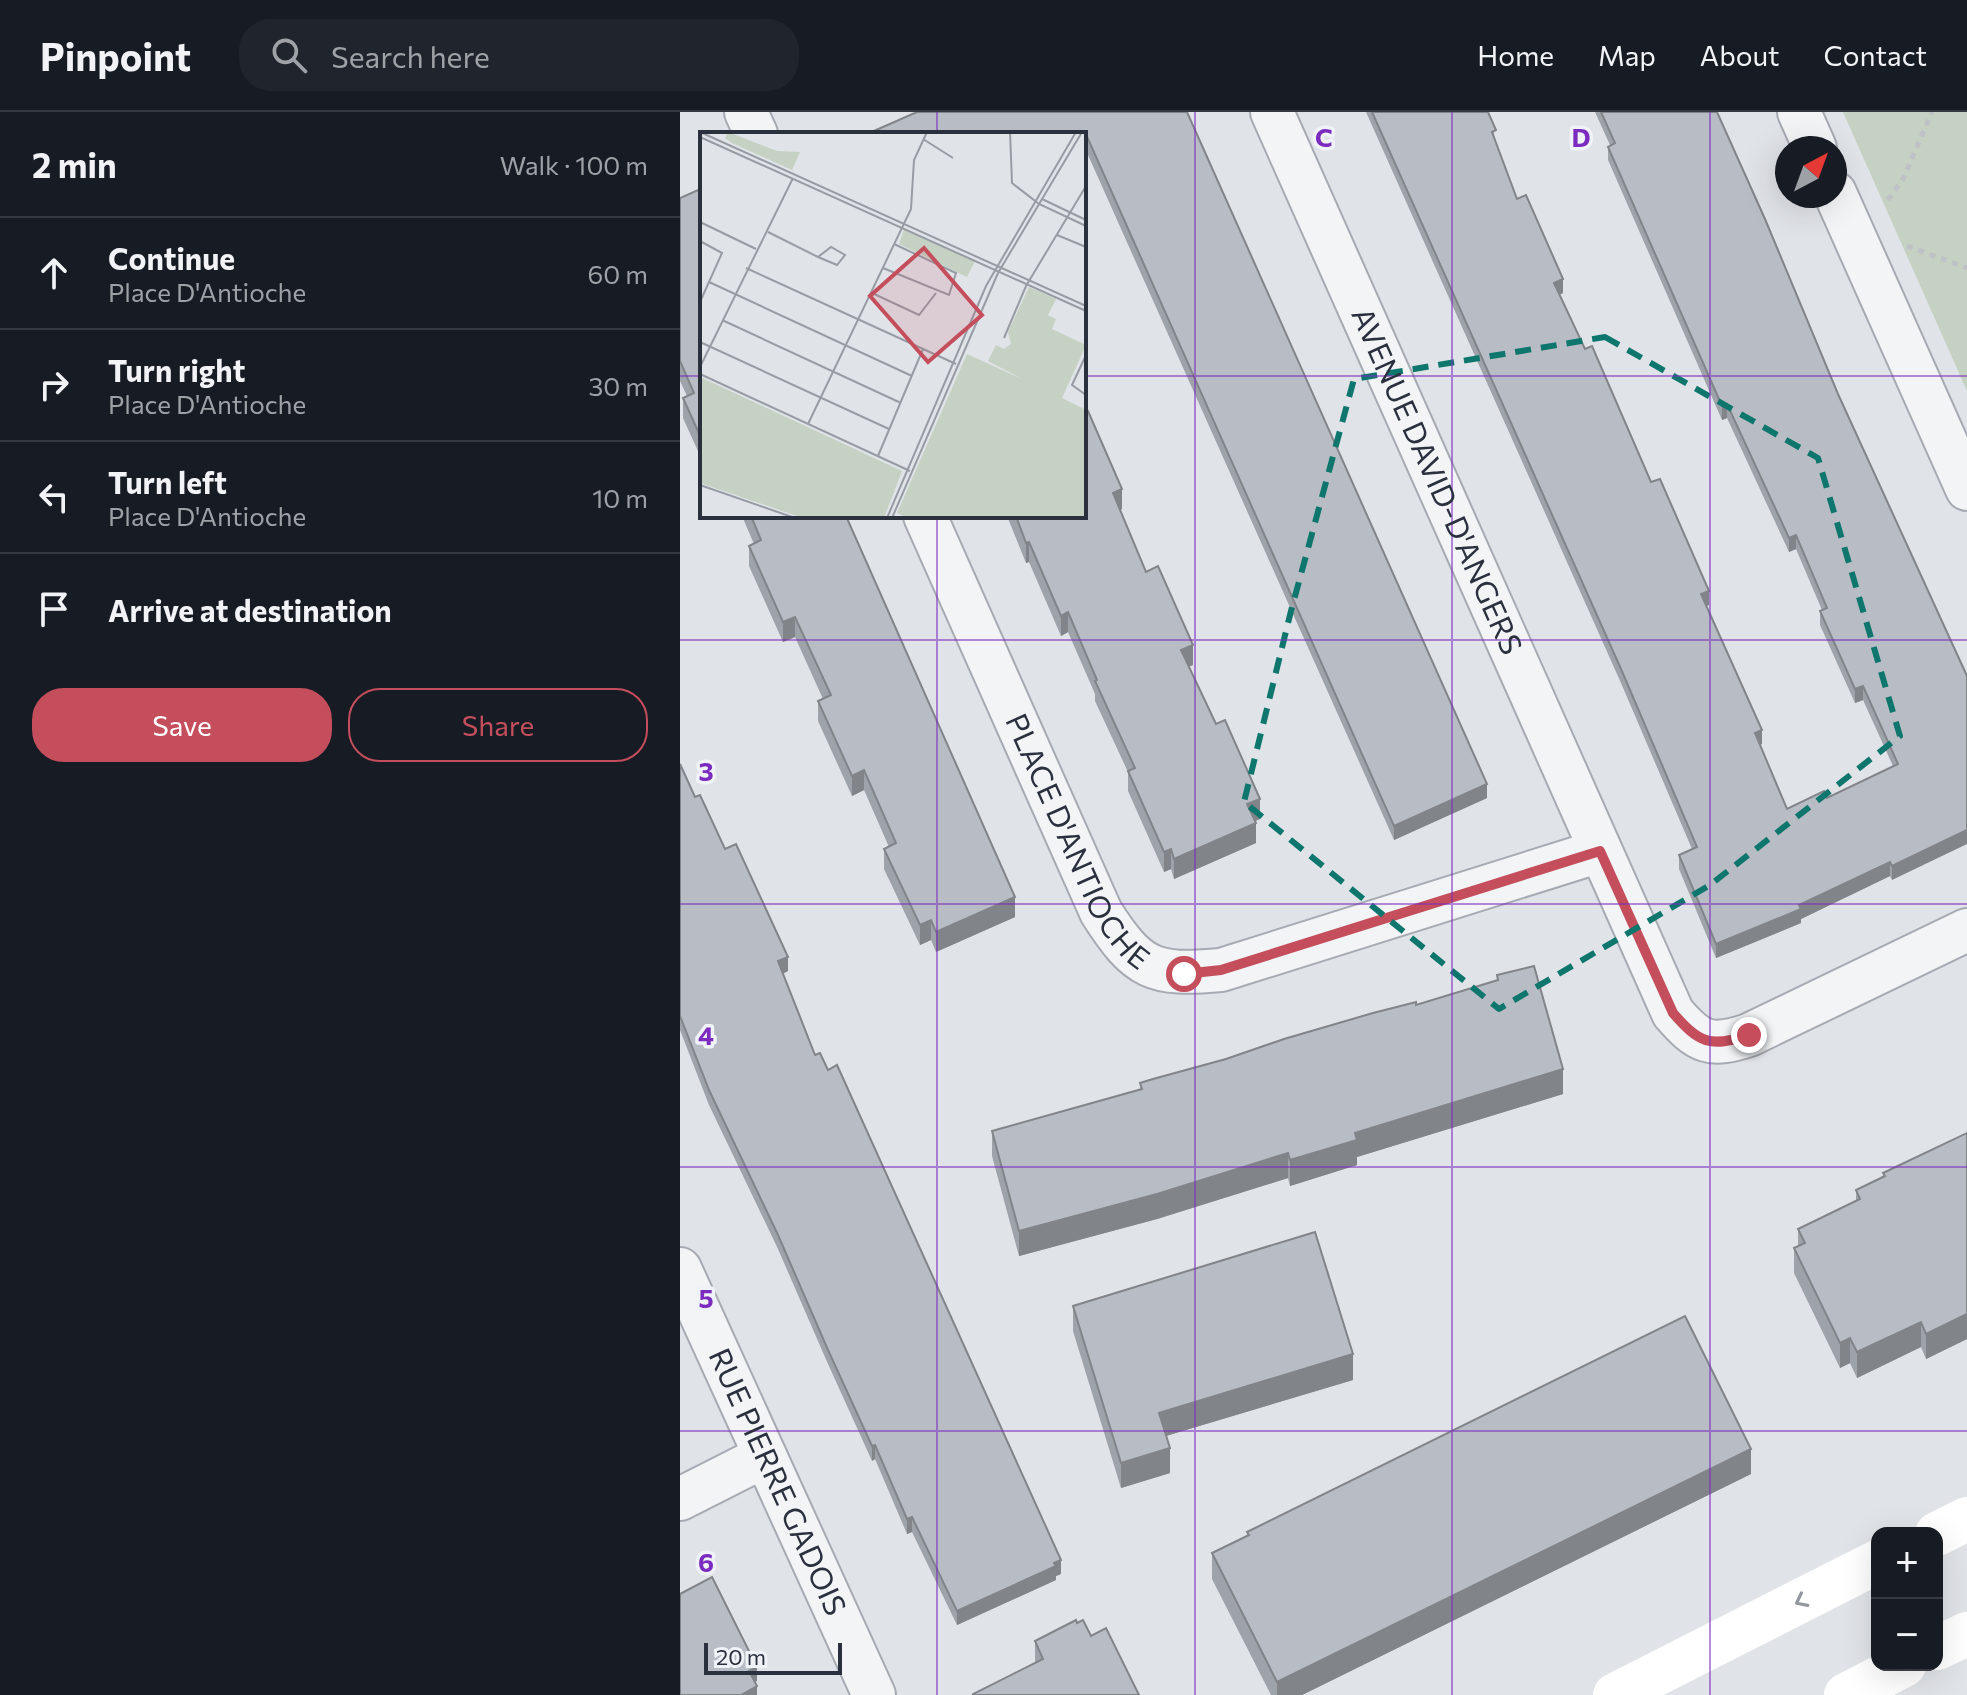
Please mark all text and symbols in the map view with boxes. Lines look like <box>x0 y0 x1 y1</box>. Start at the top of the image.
search box <box>239 19 799 91</box>
text: Pinpoint <box>40 32 191 79</box>
icon: search <box>267 33 311 77</box>
text: Search here <box>331 37 490 74</box>
text: Home <box>1477 38 1554 72</box>
text: Map <box>1598 38 1656 72</box>
text: About <box>1700 38 1780 72</box>
text: Contact <box>1824 38 1927 72</box>
text: C <box>1315 121 1333 152</box>
text: D <box>1571 121 1591 152</box>
inset map <box>700 132 1086 518</box>
north arrow <box>1775 136 1847 208</box>
text: 2 min <box>32 143 117 185</box>
text: Walk · 100 m <box>500 149 648 180</box>
text: Continue <box>108 239 235 276</box>
icon: ahead <box>32 251 76 295</box>
text: 60 m <box>588 258 648 289</box>
text: Place D'Antioche <box>108 276 306 307</box>
street label: AVENUE DAVID-D'ANGERS <box>1345 301 1532 659</box>
text: Turn right <box>108 351 245 388</box>
icon: right <box>32 363 76 407</box>
text: 30 m <box>589 370 648 401</box>
text: Place D'Antioche <box>108 388 306 419</box>
text: Turn left <box>108 463 227 500</box>
icon: left <box>32 475 76 519</box>
text: 10 m <box>592 482 648 513</box>
text: Place D'Antioche <box>108 500 306 531</box>
icon: arrive <box>32 587 76 631</box>
text: Arrive at destination <box>108 591 392 628</box>
button: Save <box>32 688 332 762</box>
button: Share <box>348 688 648 762</box>
street label: PLACE D'ANTIOCHE <box>999 707 1158 976</box>
text: 3 <box>698 755 714 786</box>
route start <box>1166 956 1202 992</box>
route end <box>1731 1017 1767 1053</box>
text: 4 <box>698 1019 714 1050</box>
text: 5 <box>698 1282 714 1313</box>
street label: RUE PIERRE GADOIS <box>703 1342 856 1620</box>
map controls <box>1871 1527 1943 1671</box>
button: + <box>1871 1527 1943 1599</box>
text: 6 <box>698 1546 714 1577</box>
one-way arrow <box>1794 1592 1809 1607</box>
button: − <box>1871 1599 1943 1671</box>
scale bar <box>704 1639 842 1675</box>
text: 20 m <box>716 1643 766 1670</box>

